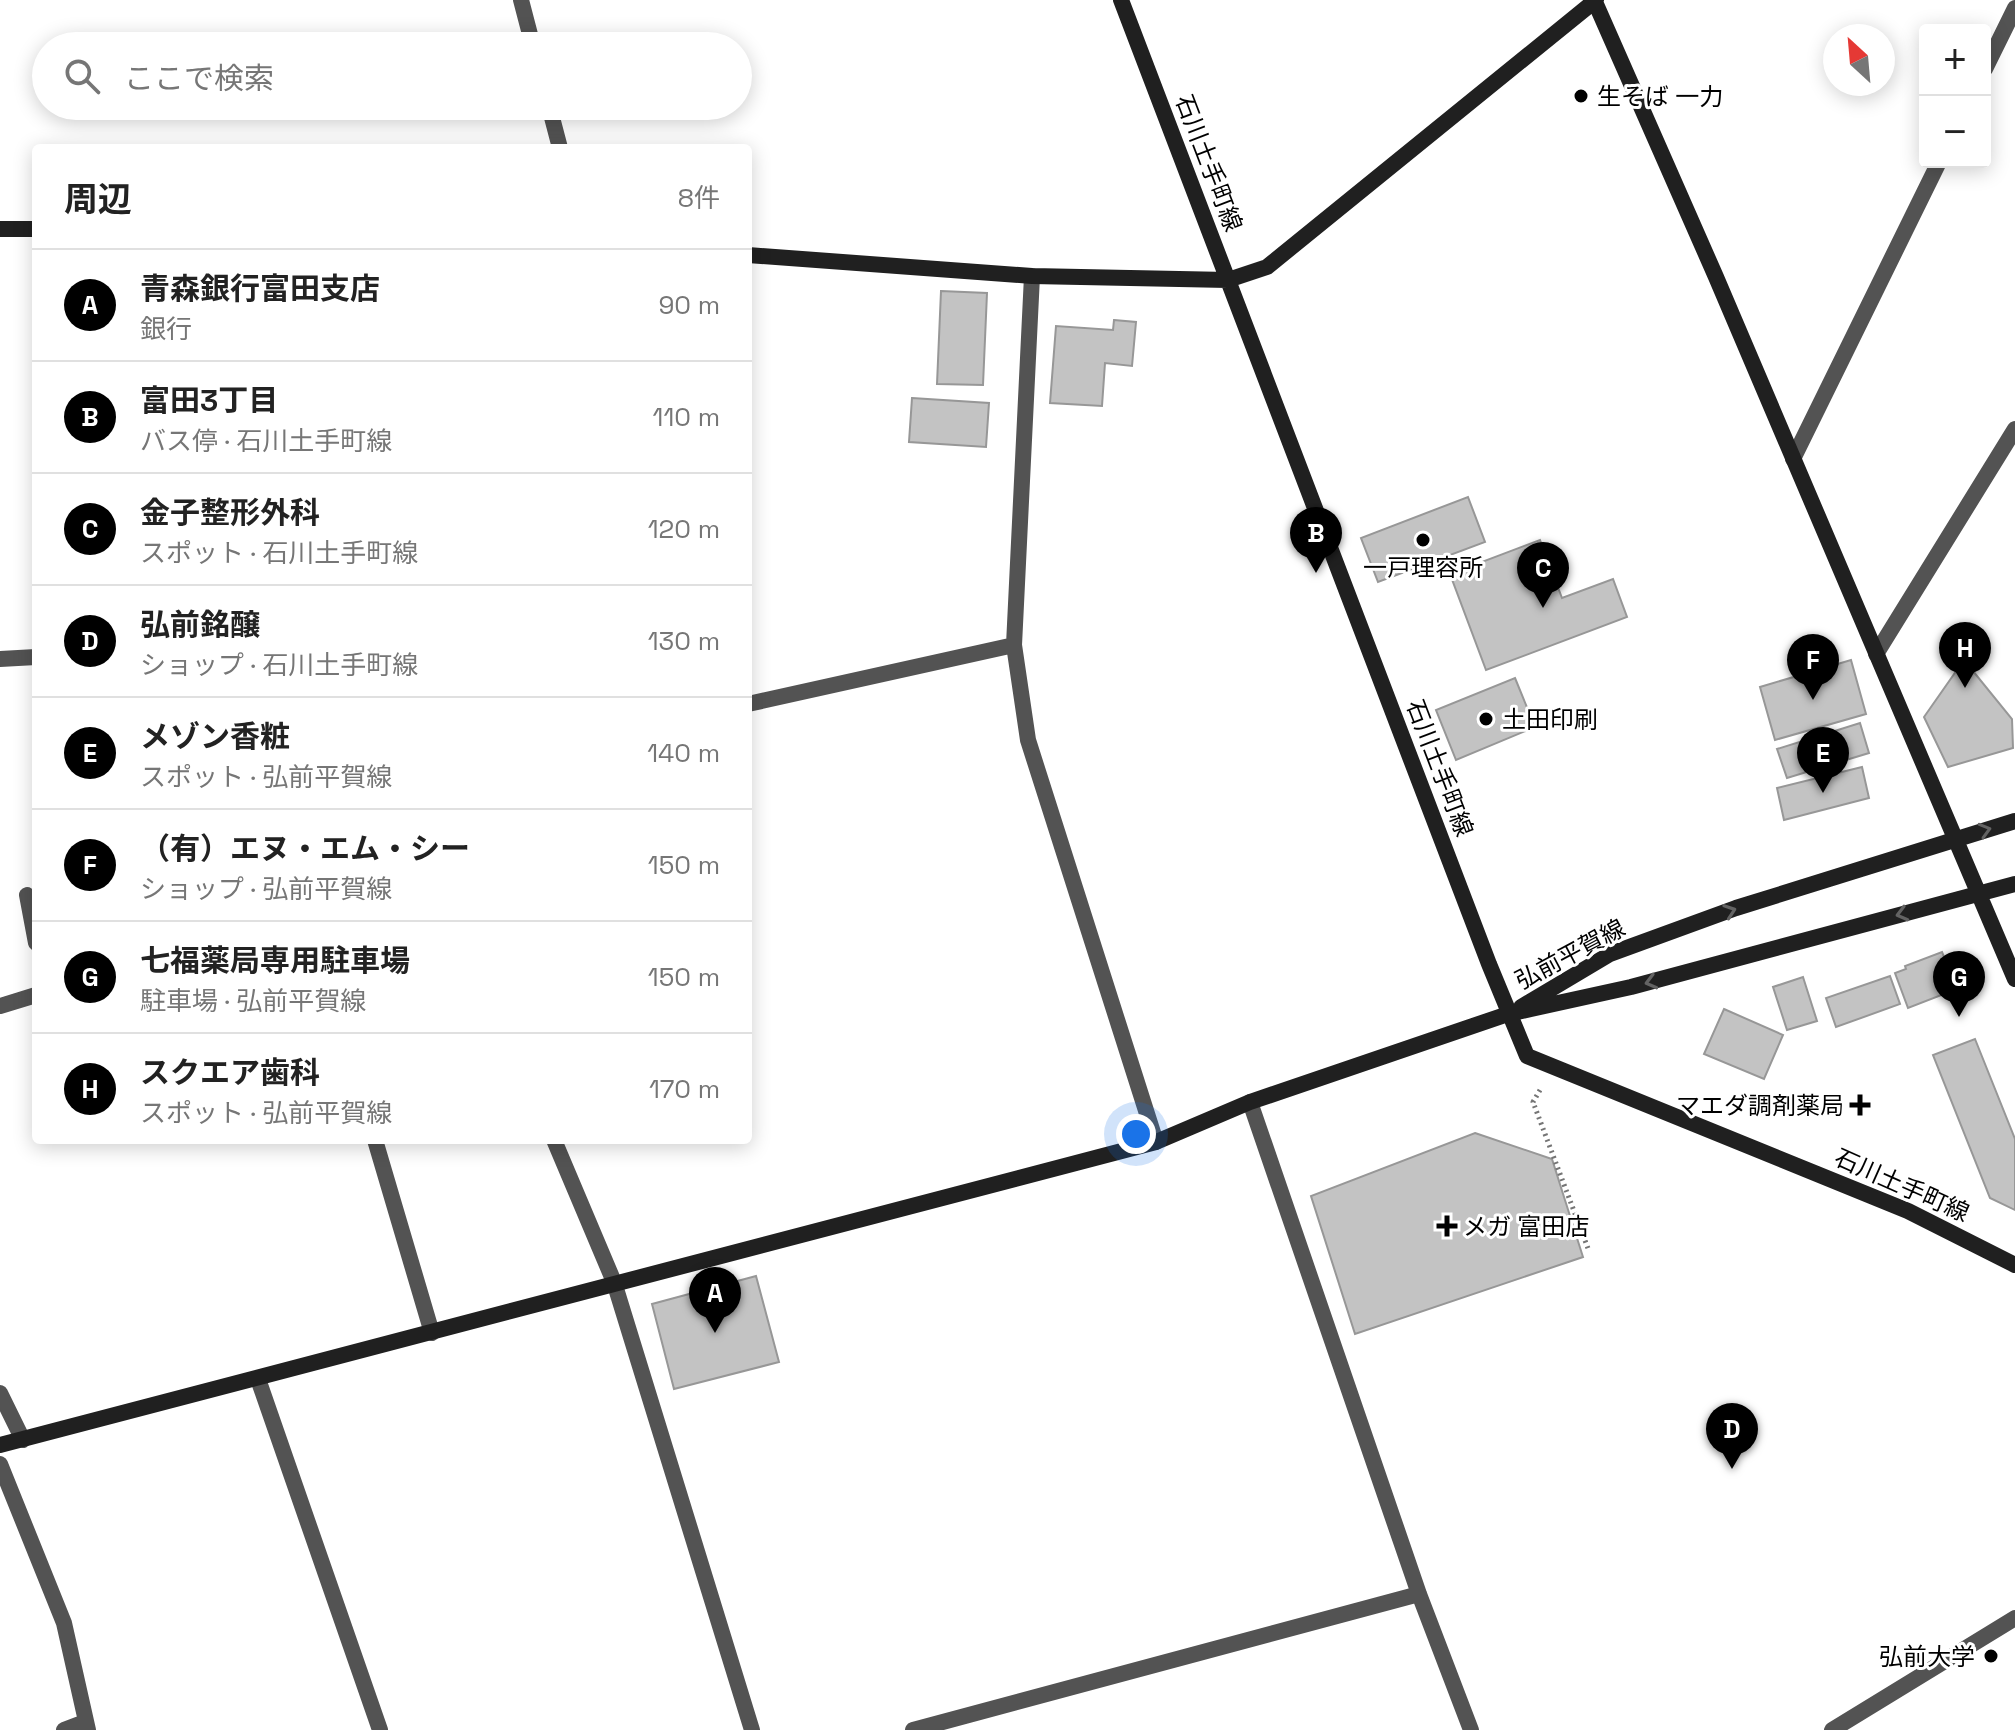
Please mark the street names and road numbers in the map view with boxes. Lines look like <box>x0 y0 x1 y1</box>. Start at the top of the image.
street label: 石川土手町線 <box>1169 90 1249 236</box>
street label: 石川土手町線 <box>1400 695 1480 841</box>
street label: 弘前平賀線 <box>1510 912 1630 996</box>
street label: 石川土手町線 <box>1830 1142 1974 1228</box>

